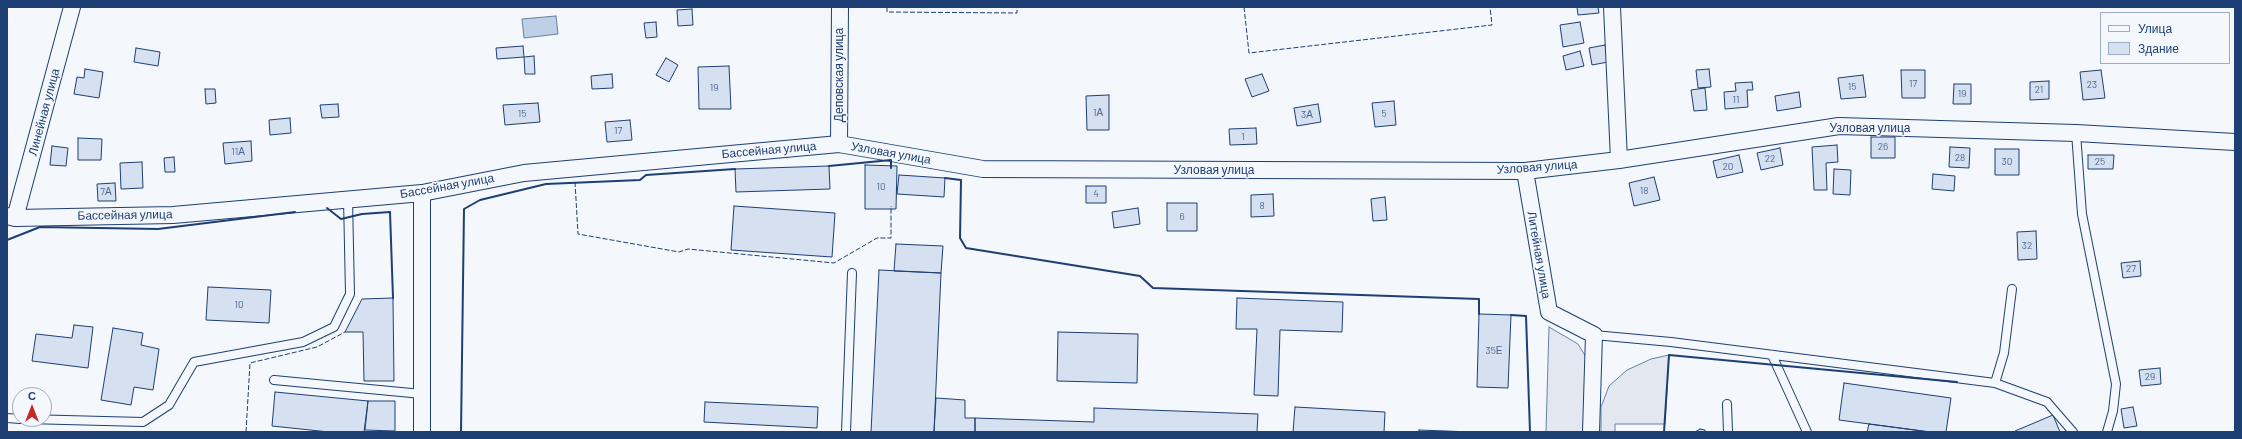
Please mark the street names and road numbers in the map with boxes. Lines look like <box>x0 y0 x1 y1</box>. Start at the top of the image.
street label: Деповская улица <box>832 28 846 122</box>
street label: Линейная улица <box>25 67 63 157</box>
street label: Узловая улица <box>1830 121 1910 135</box>
street label: Бассейная улица <box>721 139 817 161</box>
street label: Узловая улица <box>850 139 932 167</box>
street label: Узловая улица <box>1496 157 1578 177</box>
street label: Узловая улица <box>1174 163 1254 177</box>
street label: Бассейная улица <box>399 171 495 201</box>
street label: Бассейная улица <box>77 207 173 223</box>
street label: Литейная улица <box>1524 210 1554 300</box>

